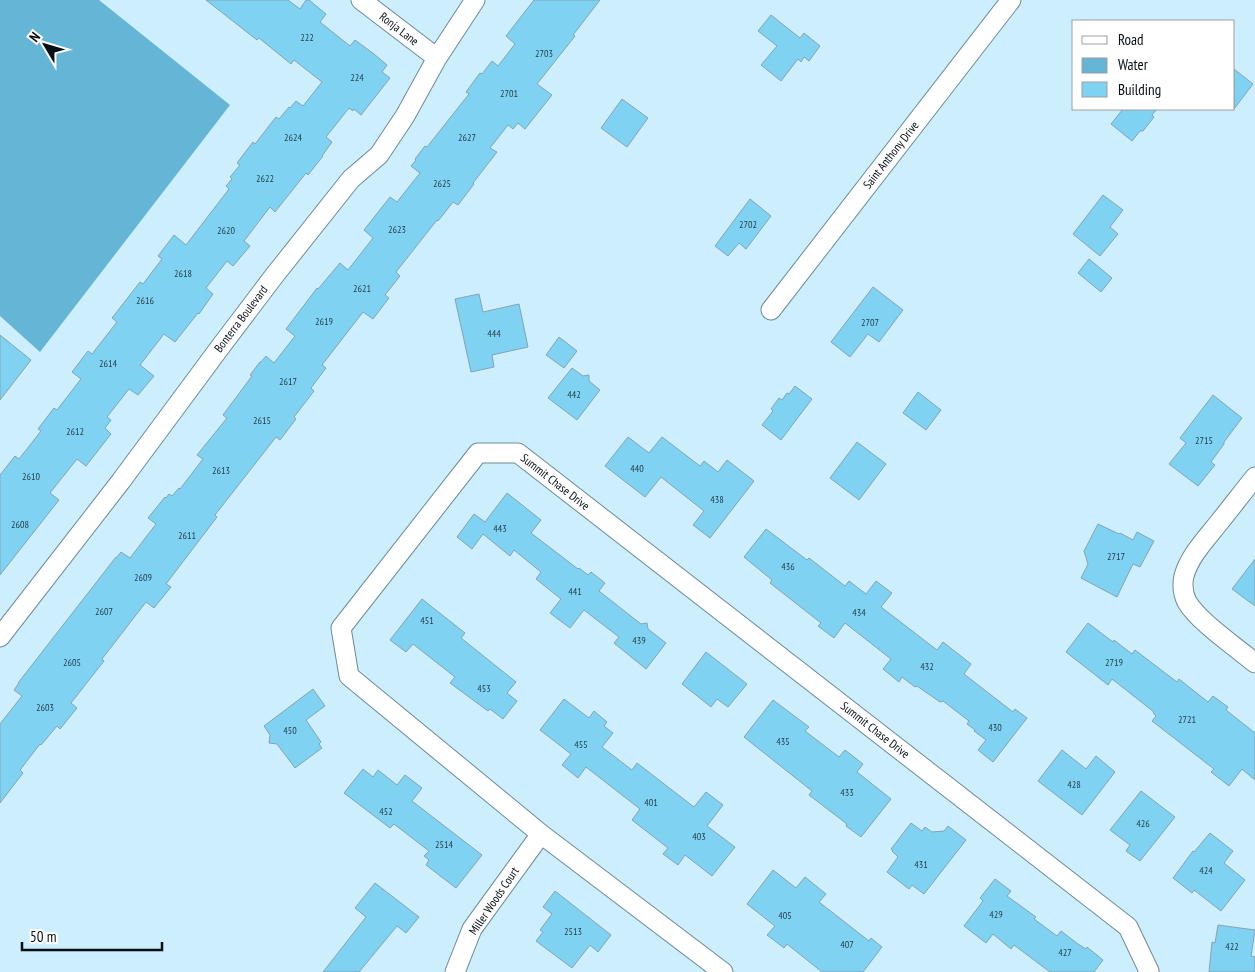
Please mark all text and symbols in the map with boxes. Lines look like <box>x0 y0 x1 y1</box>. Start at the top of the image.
street label: Ronja Lane <box>377 9 422 49</box>
north arrow <box>20 20 70 70</box>
legend <box>1072 20 1235 110</box>
text: N <box>25 28 44 46</box>
text: Road <box>1118 30 1144 49</box>
house number: 222 <box>300 31 314 44</box>
house number: 2703 <box>535 47 553 60</box>
text: Water <box>1118 55 1149 74</box>
house number: 224 <box>350 71 364 84</box>
text: Building <box>1118 80 1161 99</box>
house number: 2701 <box>500 87 518 100</box>
street label: Saint Anthony Drive <box>860 118 922 192</box>
house number: 2624 <box>284 131 303 144</box>
house number: 2627 <box>458 131 476 144</box>
house number: 2622 <box>256 172 274 185</box>
house number: 2625 <box>433 177 451 190</box>
house number: 2702 <box>739 218 757 231</box>
house number: 2623 <box>388 223 406 236</box>
house number: 2620 <box>217 224 236 237</box>
house number: 2618 <box>174 267 192 280</box>
street label: Bonterra Boulevard <box>211 282 271 355</box>
house number: 2621 <box>353 282 371 295</box>
house number: 2616 <box>136 294 155 307</box>
house number: 2619 <box>315 315 333 328</box>
house number: 2707 <box>861 316 879 329</box>
house number: 444 <box>487 327 501 340</box>
house number: 2614 <box>99 357 118 370</box>
house number: 2617 <box>279 375 297 388</box>
house number: 442 <box>567 388 581 401</box>
house number: 2615 <box>253 414 271 427</box>
house number: 2612 <box>66 425 84 438</box>
house number: 2715 <box>1195 434 1213 447</box>
street label: Summit Chase Drive <box>518 450 593 513</box>
house number: 440 <box>630 462 644 475</box>
house number: 2613 <box>212 464 230 477</box>
house number: 2610 <box>22 470 41 483</box>
house number: 438 <box>710 493 724 506</box>
house number: 2608 <box>11 518 29 531</box>
house number: 443 <box>493 522 507 535</box>
house number: 2611 <box>178 529 196 542</box>
house number: 2717 <box>1107 550 1125 563</box>
house number: 436 <box>781 560 795 573</box>
house number: 2609 <box>134 571 152 584</box>
house number: 441 <box>568 585 582 598</box>
house number: 2607 <box>95 605 113 618</box>
house number: 434 <box>852 606 866 619</box>
house number: 451 <box>420 614 434 627</box>
house number: 439 <box>632 634 646 647</box>
house number: 2605 <box>63 656 81 669</box>
house number: 2719 <box>1105 656 1123 669</box>
house number: 432 <box>920 660 934 673</box>
house number: 453 <box>477 682 491 695</box>
street label: Summit Chase Drive <box>838 698 913 761</box>
house number: 2603 <box>36 701 54 714</box>
house number: 2721 <box>1178 713 1196 726</box>
house number: 430 <box>988 721 1002 734</box>
house number: 450 <box>283 724 297 737</box>
house number: 435 <box>776 735 790 748</box>
house number: 455 <box>574 738 588 751</box>
house number: 428 <box>1067 778 1081 791</box>
house number: 433 <box>840 786 854 799</box>
house number: 401 <box>644 796 658 809</box>
house number: 452 <box>379 805 393 818</box>
house number: 426 <box>1136 817 1150 830</box>
house number: 403 <box>692 830 706 843</box>
house number: 2514 <box>435 838 454 851</box>
house number: 431 <box>914 858 928 871</box>
street label: Miller Woods Court <box>465 863 522 938</box>
house number: 424 <box>1199 864 1213 877</box>
house number: 429 <box>989 908 1003 921</box>
house number: 405 <box>778 909 792 922</box>
scale bar <box>22 920 162 952</box>
house number: 2513 <box>564 925 582 938</box>
text: 50 m <box>30 927 56 946</box>
house number: 407 <box>840 938 854 951</box>
house number: 422 <box>1225 940 1239 953</box>
house number: 427 <box>1058 946 1072 959</box>

